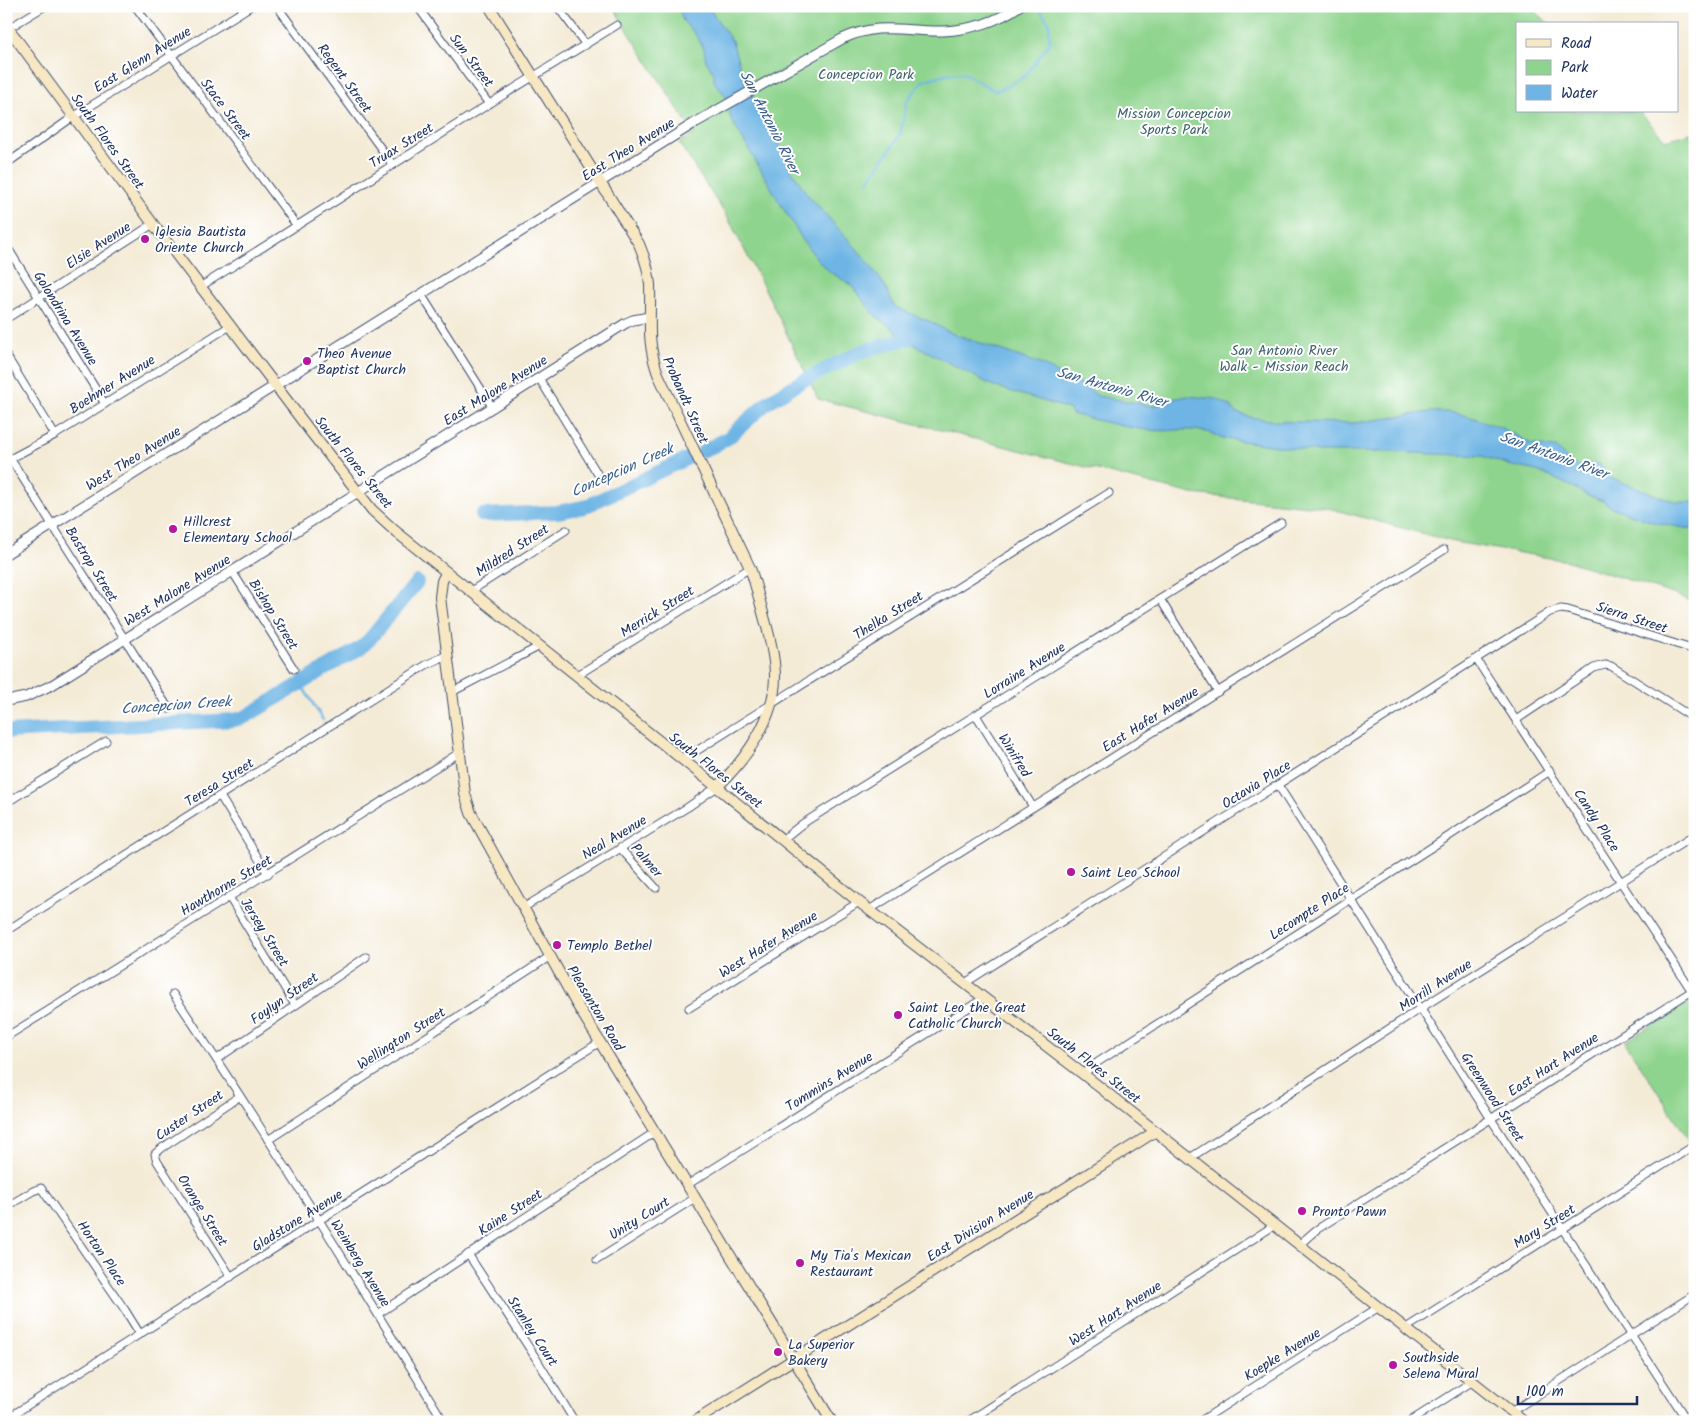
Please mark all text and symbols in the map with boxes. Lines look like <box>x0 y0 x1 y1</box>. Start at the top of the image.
street label: East Glenn Avenue <box>89 21 196 99</box>
legend <box>1516 22 1678 112</box>
street label: Sun Street <box>444 29 499 93</box>
text: Road <box>1561 32 1592 56</box>
street label: Regent Street <box>311 39 377 118</box>
text: Park <box>1561 56 1589 80</box>
park label: Concepcion Park <box>818 64 914 86</box>
water label: San Antonio River <box>733 66 807 181</box>
street label: Stace Street <box>194 74 256 146</box>
text: Water <box>1561 82 1598 106</box>
street label: South Flores Street <box>65 89 150 195</box>
park label: Mission Concepcion Sports Park <box>1117 103 1231 141</box>
street label: East Theo Avenue <box>578 112 680 187</box>
street label: Truax Street <box>365 117 439 174</box>
street label: Elsie Avenue <box>62 216 136 275</box>
place label: Iglesia Bautista Oriente Church <box>155 221 246 259</box>
marker: Iglesia Bautista Oriente Church <box>139 233 151 245</box>
street label: Golondrina Avenue <box>27 267 103 371</box>
park label: San Antonio River Walk - Mission Reach <box>1220 340 1349 378</box>
place label: Theo Avenue Baptist Church <box>317 343 406 381</box>
street label: Boehmer Avenue <box>65 349 160 420</box>
street label: East Malone Avenue <box>439 349 553 432</box>
street label: Probandt Street <box>656 353 714 448</box>
marker: Theo Avenue Baptist Church <box>301 355 313 367</box>
water label: San Antonio River <box>1054 361 1172 416</box>
street label: South Flores Street <box>309 411 398 514</box>
street label: West Theo Avenue <box>82 420 186 497</box>
water label: San Antonio River <box>1496 425 1614 488</box>
water label: Concepcion Creek <box>567 437 679 504</box>
place label: Hillcrest Elementary School <box>183 511 292 549</box>
street label: Mildred Street <box>471 518 554 583</box>
street label: Bastrop Street <box>59 522 123 607</box>
marker: Hillcrest Elementary School <box>167 523 179 535</box>
street label: West Malone Avenue <box>120 549 236 633</box>
street label: Bishop Street <box>243 575 304 655</box>
street label: Merrick Street <box>616 580 699 643</box>
street label: Thelka Street <box>849 585 928 646</box>
street label: Sierra Street <box>1593 596 1671 640</box>
street label: Lorraine Avenue <box>979 636 1071 705</box>
street label: East Hafer Avenue <box>1098 681 1204 759</box>
water label: Concepcion Creek <box>120 690 234 722</box>
street label: South Flores Street <box>664 727 768 815</box>
street label: Winifred <box>992 729 1037 783</box>
street label: Teresa Street <box>180 752 259 813</box>
street label: Octavia Place <box>1217 754 1296 815</box>
street label: Candy Place <box>1567 784 1625 857</box>
street label: Neal Avenue <box>578 809 652 866</box>
street label: Palmer <box>625 838 668 884</box>
street label: Hawthorne Street <box>176 849 277 922</box>
place label: Saint Leo School <box>1081 862 1181 884</box>
marker: Saint Leo School <box>1065 866 1077 878</box>
street label: Lecompte Place <box>1265 877 1355 946</box>
street label: Jersey Street <box>234 894 294 972</box>
street label: West Hafer Avenue <box>715 905 823 984</box>
place label: Templo Bethel <box>567 935 652 957</box>
marker: Templo Bethel <box>551 939 563 951</box>
street label: Morrill Avenue <box>1394 953 1477 1018</box>
street label: Pleasanton Road <box>561 961 630 1057</box>
street label: Foylyn Street <box>246 967 324 1030</box>
place label: Saint Leo the Great Catholic Church <box>908 997 1027 1035</box>
street label: Wellington Street <box>353 1002 451 1076</box>
marker: Saint Leo the Great Catholic Church <box>892 1009 904 1021</box>
street label: South Flores Street <box>1042 1022 1146 1110</box>
street label: East Hart Avenue <box>1504 1027 1604 1103</box>
street label: Tommins Avenue <box>781 1046 878 1118</box>
street label: Greenwood Street <box>1455 1048 1530 1147</box>
street label: Custer Street <box>151 1084 229 1147</box>
street label: Orange Street <box>171 1170 233 1251</box>
street label: Kaine Street <box>474 1183 548 1242</box>
street label: East Division Avenue <box>922 1183 1039 1268</box>
street label: Gladstone Avenue <box>248 1184 348 1258</box>
street label: Unity Court <box>605 1191 675 1246</box>
street label: Mary Street <box>1509 1199 1581 1255</box>
place label: Pronto Pawn <box>1312 1201 1386 1223</box>
marker: Pronto Pawn <box>1296 1205 1308 1217</box>
street label: Weinberg Avenue <box>324 1215 396 1312</box>
street label: Horton Place <box>71 1216 132 1292</box>
place label: My Tia's Mexican Restaurant <box>810 1245 911 1283</box>
marker: My Tia's Mexican Restaurant <box>794 1257 806 1269</box>
street label: West Hart Avenue <box>1065 1275 1167 1352</box>
street label: Stanley Court <box>501 1292 564 1372</box>
street label: Koepke Avenue <box>1240 1322 1326 1387</box>
place label: La Superior Bakery <box>788 1334 855 1372</box>
marker: La Superior Bakery <box>772 1346 784 1358</box>
place label: Southside Selena Mural <box>1403 1347 1479 1385</box>
marker: Southside Selena Mural <box>1387 1359 1399 1371</box>
scale bar <box>1518 1373 1637 1405</box>
text: 100 m <box>1526 1380 1564 1404</box>

